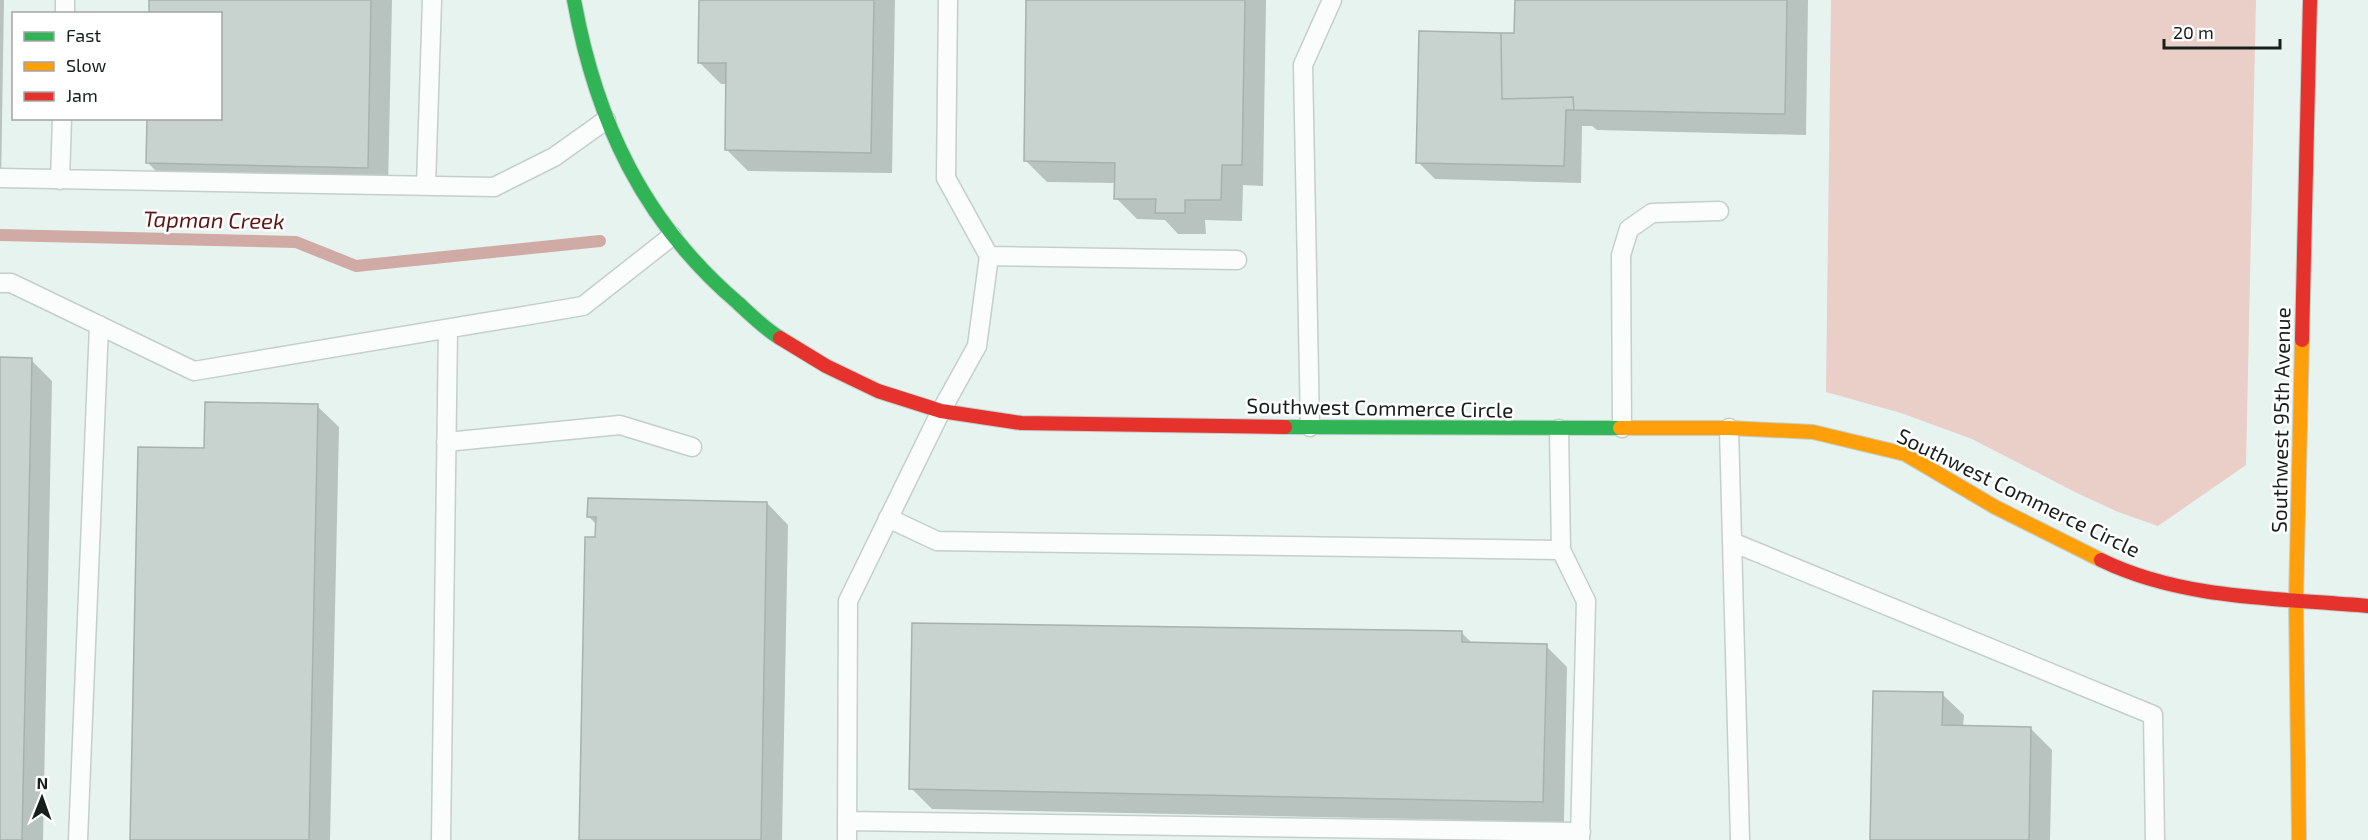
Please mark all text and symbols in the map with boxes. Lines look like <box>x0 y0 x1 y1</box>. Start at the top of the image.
legend <box>12 12 222 120</box>
scale bar <box>2164 12 2280 50</box>
text: 20 m <box>2173 21 2214 43</box>
text: Fast <box>66 24 101 46</box>
text: Slow <box>66 54 107 76</box>
text: Jam <box>66 84 98 106</box>
water label: Tapman Creek <box>143 205 285 233</box>
street label: Southwest 95th Avenue <box>2266 307 2294 533</box>
street label: Southwest Commerce Circle <box>1246 392 1514 422</box>
street label: Southwest Commerce Circle <box>1894 422 2144 562</box>
north arrow <box>12 768 72 828</box>
text: N <box>36 773 48 792</box>

